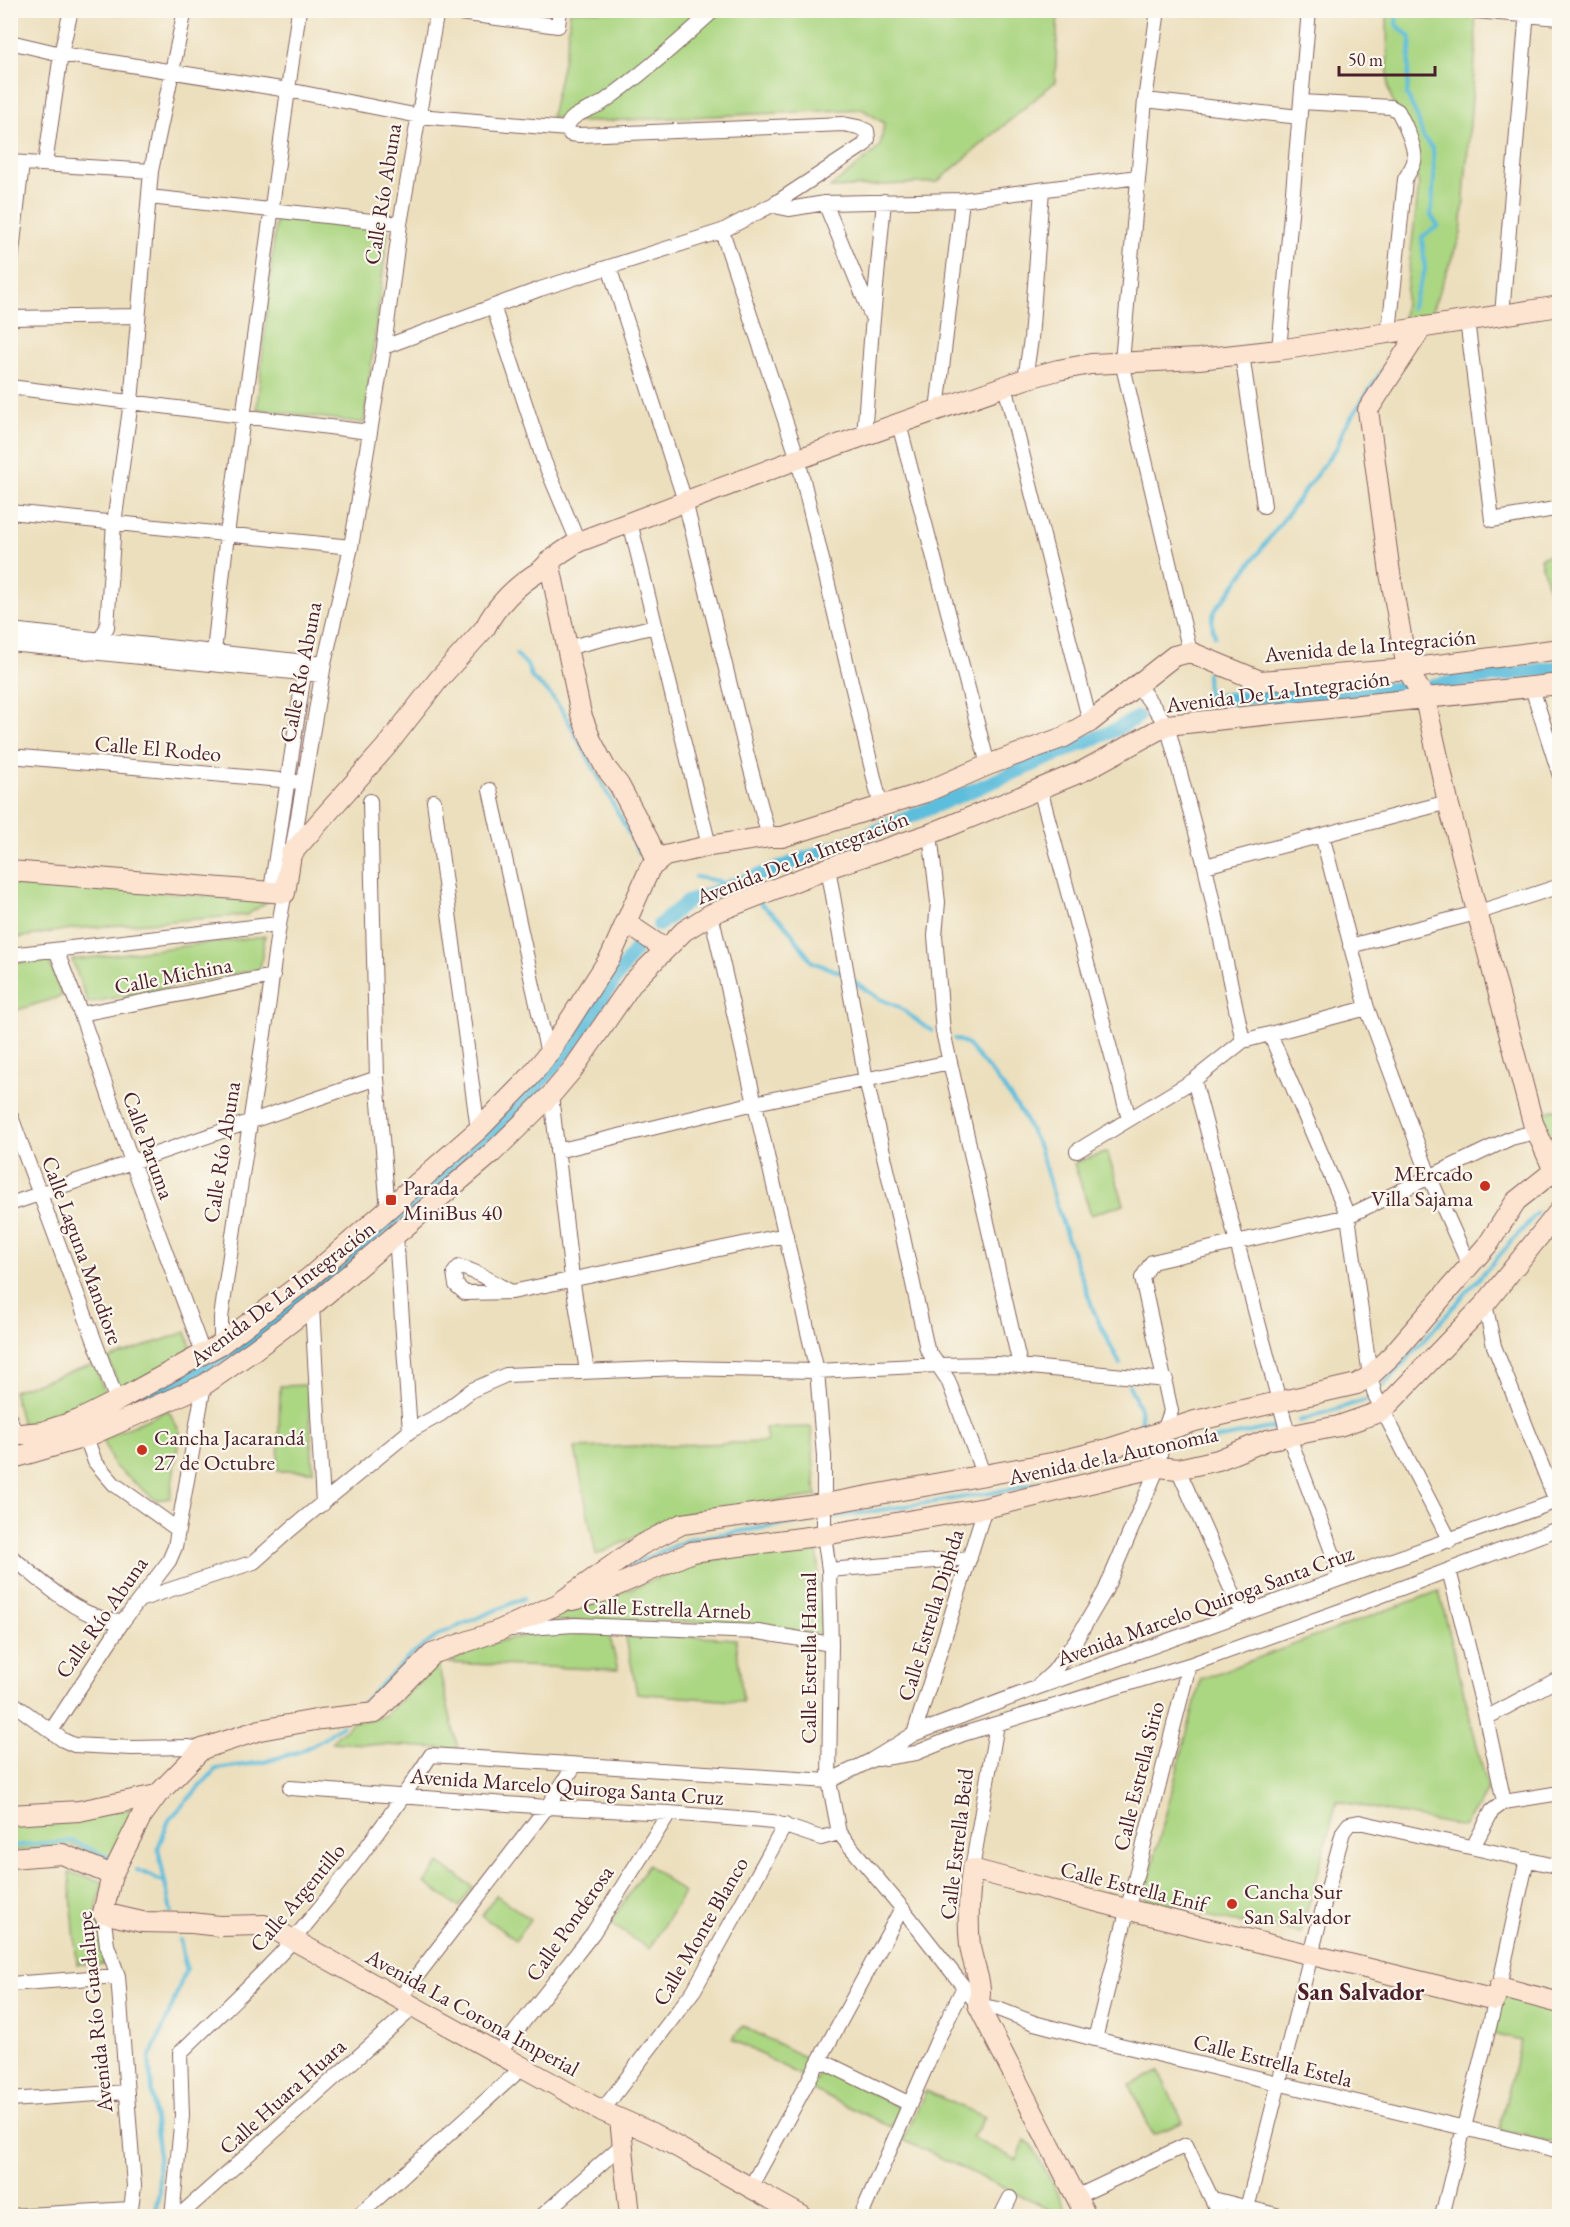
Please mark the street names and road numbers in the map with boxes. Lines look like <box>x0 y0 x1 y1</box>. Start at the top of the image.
street label: Calle Río Abuna <box>357 121 408 267</box>
street label: Calle Río Abuna <box>273 599 328 745</box>
street label: Avenida de la Integración <box>1262 622 1477 669</box>
street label: Avenida De La Integración <box>1163 663 1392 720</box>
street label: Calle El Rodeo <box>93 729 223 768</box>
street label: Avenida De La Integración <box>691 803 913 912</box>
street label: Calle Michina <box>112 950 235 1001</box>
street label: Calle Río Abuna <box>196 1079 247 1225</box>
street label: Calle Paruma <box>116 1087 181 1203</box>
street label: Calle Laguna Mandiore <box>35 1152 130 1349</box>
street label: Avenida De La Integración <box>183 1214 381 1373</box>
street label: Avenida de la Autonomía <box>1005 1419 1221 1492</box>
street label: Calle Estrella Diphda <box>891 1525 970 1705</box>
street label: Avenida Marcelo Quiroga Santa Cruz <box>1052 1538 1358 1673</box>
street label: Calle Río Abuna <box>49 1550 154 1684</box>
street label: Calle Estrella Hamal <box>794 1572 823 1744</box>
street label: Calle Estrella Arneb <box>582 1591 751 1626</box>
street label: Calle Estrella Sirio <box>1106 1698 1171 1854</box>
street label: Avenida Marcelo Quiroga Santa Cruz <box>408 1761 725 1812</box>
street label: Calle Estrella Beid <box>933 1766 980 1921</box>
street label: Calle Argentillo <box>243 1837 352 1958</box>
street label: Calle Monte Blanco <box>646 1851 755 2011</box>
street label: Calle Estrella Enif <box>1057 1854 1213 1919</box>
street label: Calle Ponderosa <box>519 1859 620 1987</box>
street label: Avenida Río Guadalupe <box>69 1909 120 2115</box>
street label: Avenida La Corona Imperial <box>360 1941 585 2083</box>
street label: Calle Estrella Estela <box>1190 2027 1356 2094</box>
street label: Calle Huara Huara <box>213 2032 352 2161</box>

